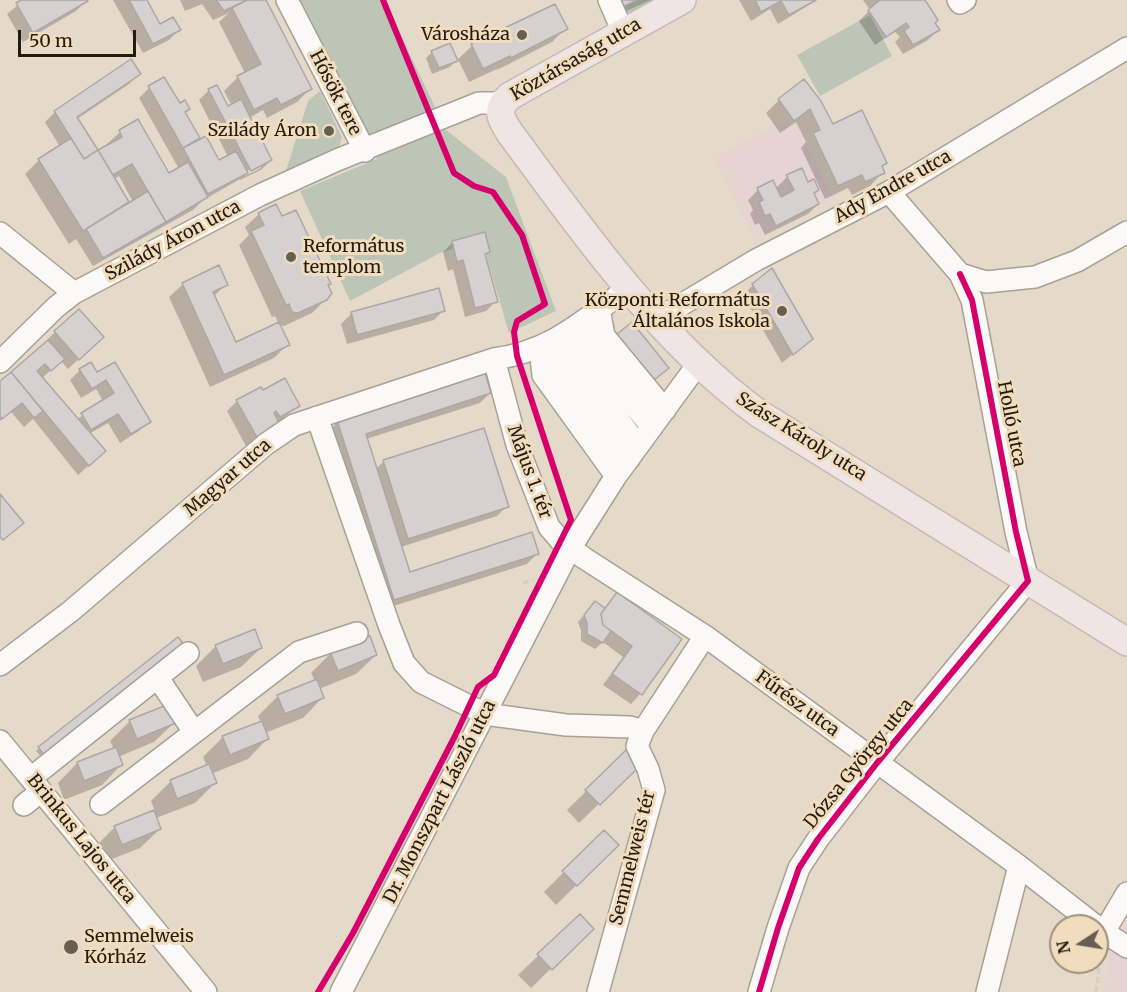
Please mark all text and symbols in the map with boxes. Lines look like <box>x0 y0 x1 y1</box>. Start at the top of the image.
street label: Köztársaság utca <box>507 14 645 106</box>
scale bar <box>21 18 140 56</box>
place label: Városháza <box>421 24 510 46</box>
marker: Városháza <box>515 28 529 42</box>
text: 50 m <box>29 29 73 52</box>
street label: Hősök tere <box>304 47 366 139</box>
place label: Szilády Áron <box>207 120 317 142</box>
marker: Szilády Áron <box>322 124 336 138</box>
street label: Ady Endre utca <box>831 146 955 228</box>
street label: Szilády Áron utca <box>102 196 244 286</box>
place label: Református templom <box>303 236 404 278</box>
marker: Református templom <box>284 250 298 264</box>
place label: Központi Református Általános Iskola <box>585 290 770 332</box>
marker: Központi Református Általános Iskola <box>775 304 789 318</box>
street label: Holló utca <box>992 379 1030 469</box>
street label: Szász Károly utca <box>732 388 870 486</box>
street label: Május 1. tér <box>502 422 556 522</box>
street label: Magyar utca <box>180 435 276 521</box>
street label: Fűrész utca <box>751 666 843 742</box>
street label: Dózsa György utca <box>800 695 918 833</box>
street label: Dr. Monszpart László utca <box>379 697 501 907</box>
street label: Brinkus Lajos utca <box>22 770 140 908</box>
street label: Semmelweis tér <box>606 788 660 928</box>
north arrow <box>1049 914 1109 974</box>
place label: Semmelweis Kórház <box>84 926 194 968</box>
marker: Semmelweis Kórház <box>62 938 80 956</box>
text: N <box>1052 939 1074 956</box>

